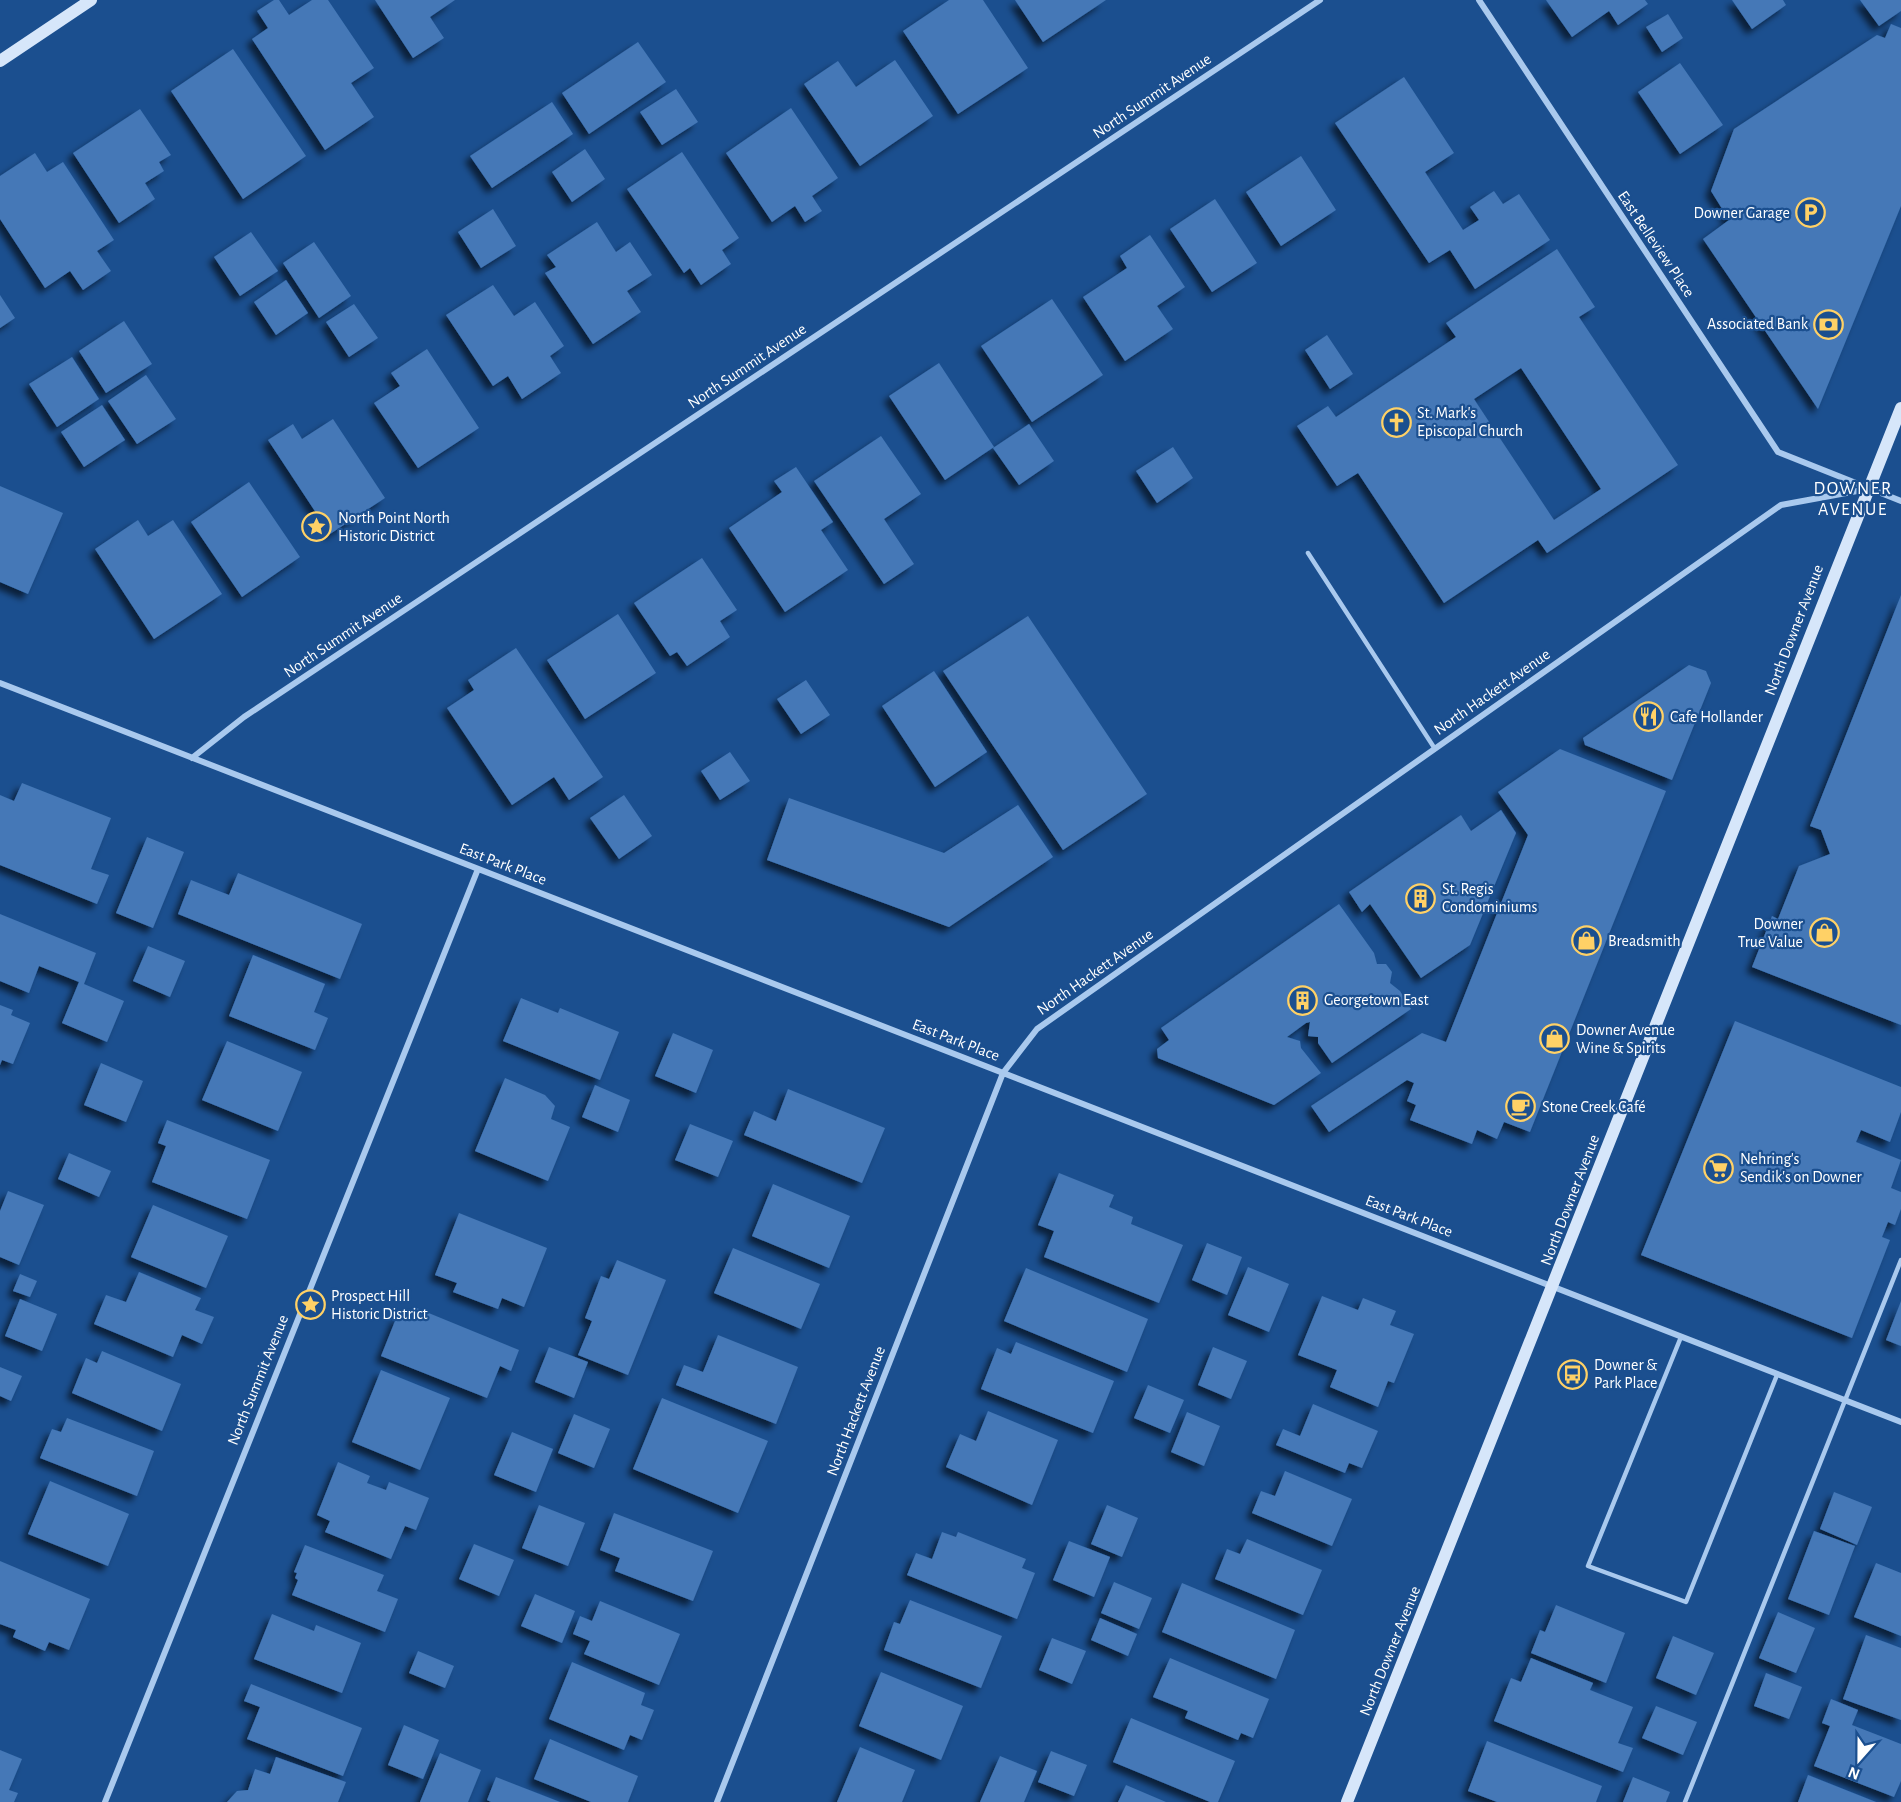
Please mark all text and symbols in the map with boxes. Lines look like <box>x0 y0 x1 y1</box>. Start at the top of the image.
street label: North Summit Avenue <box>1090 51 1214 141</box>
street label: East Belleview Place <box>1615 188 1697 300</box>
parking icon: Downer Garage <box>1795 197 1827 229</box>
place label: Downer Garage <box>1694 205 1790 221</box>
bank icon: Associated Bank <box>1813 308 1845 340</box>
place label: Associated Bank <box>1707 316 1809 332</box>
street label: North Summit Avenue <box>685 321 809 411</box>
place label: St. Mark's Episcopal Church <box>1417 405 1523 439</box>
church icon: St. Mark's Episcopal Church <box>1380 406 1412 438</box>
district label: DOWNER AVENUE <box>1814 480 1892 519</box>
place label: North Point North Historic District <box>338 510 450 544</box>
place icon: North Point North Historic District <box>301 511 333 543</box>
street label: North Downer Avenue <box>1762 563 1826 697</box>
street label: North Summit Avenue <box>281 590 405 680</box>
street label: North Hackett Avenue <box>1431 646 1553 738</box>
restaurant icon: Cafe Hollander <box>1633 701 1665 733</box>
place label: Cafe Hollander <box>1670 709 1764 725</box>
street label: East Park Place <box>457 840 549 888</box>
place label: St. Regis Condominiums <box>1442 881 1538 915</box>
building icon: St. Regis Condominiums <box>1405 882 1437 914</box>
place label: Downer True Value <box>1738 916 1804 950</box>
shop icon: Downer True Value <box>1808 917 1840 949</box>
shop icon: Breadsmith <box>1571 925 1603 957</box>
street label: North Hackett Avenue <box>1034 926 1156 1018</box>
place label: Breadsmith <box>1608 933 1681 949</box>
building icon: Georgetown East <box>1287 984 1319 1016</box>
place label: Georgetown East <box>1324 992 1429 1008</box>
street label: East Park Place <box>910 1016 1002 1064</box>
place label: Downer Avenue Wine & Spirits <box>1576 1022 1675 1056</box>
shop icon: Downer Avenue Wine & Spirits <box>1539 1023 1571 1055</box>
cafe icon: Stone Creek Café <box>1505 1091 1537 1123</box>
place label: Stone Creek Café <box>1542 1099 1646 1115</box>
street label: North Downer Avenue <box>1538 1133 1602 1267</box>
place label: Nehring's Sendik's on Downer <box>1740 1151 1863 1185</box>
supermarket icon: Nehring's Sendik's on Downer <box>1703 1152 1735 1184</box>
street label: East Park Place <box>1363 1192 1455 1240</box>
place label: Prospect Hill Historic District <box>331 1288 428 1322</box>
place icon: Prospect Hill Historic District <box>294 1289 326 1321</box>
street label: North Summit Avenue <box>225 1313 291 1447</box>
street label: North Hackett Avenue <box>824 1344 888 1478</box>
place label: Downer & Park Place <box>1594 1357 1657 1391</box>
bus stop icon: Downer & Park Place <box>1557 1358 1589 1390</box>
street label: North Downer Avenue <box>1357 1584 1423 1718</box>
north arrow <box>1829 1730 1889 1790</box>
text: N <box>1846 1764 1862 1783</box>

